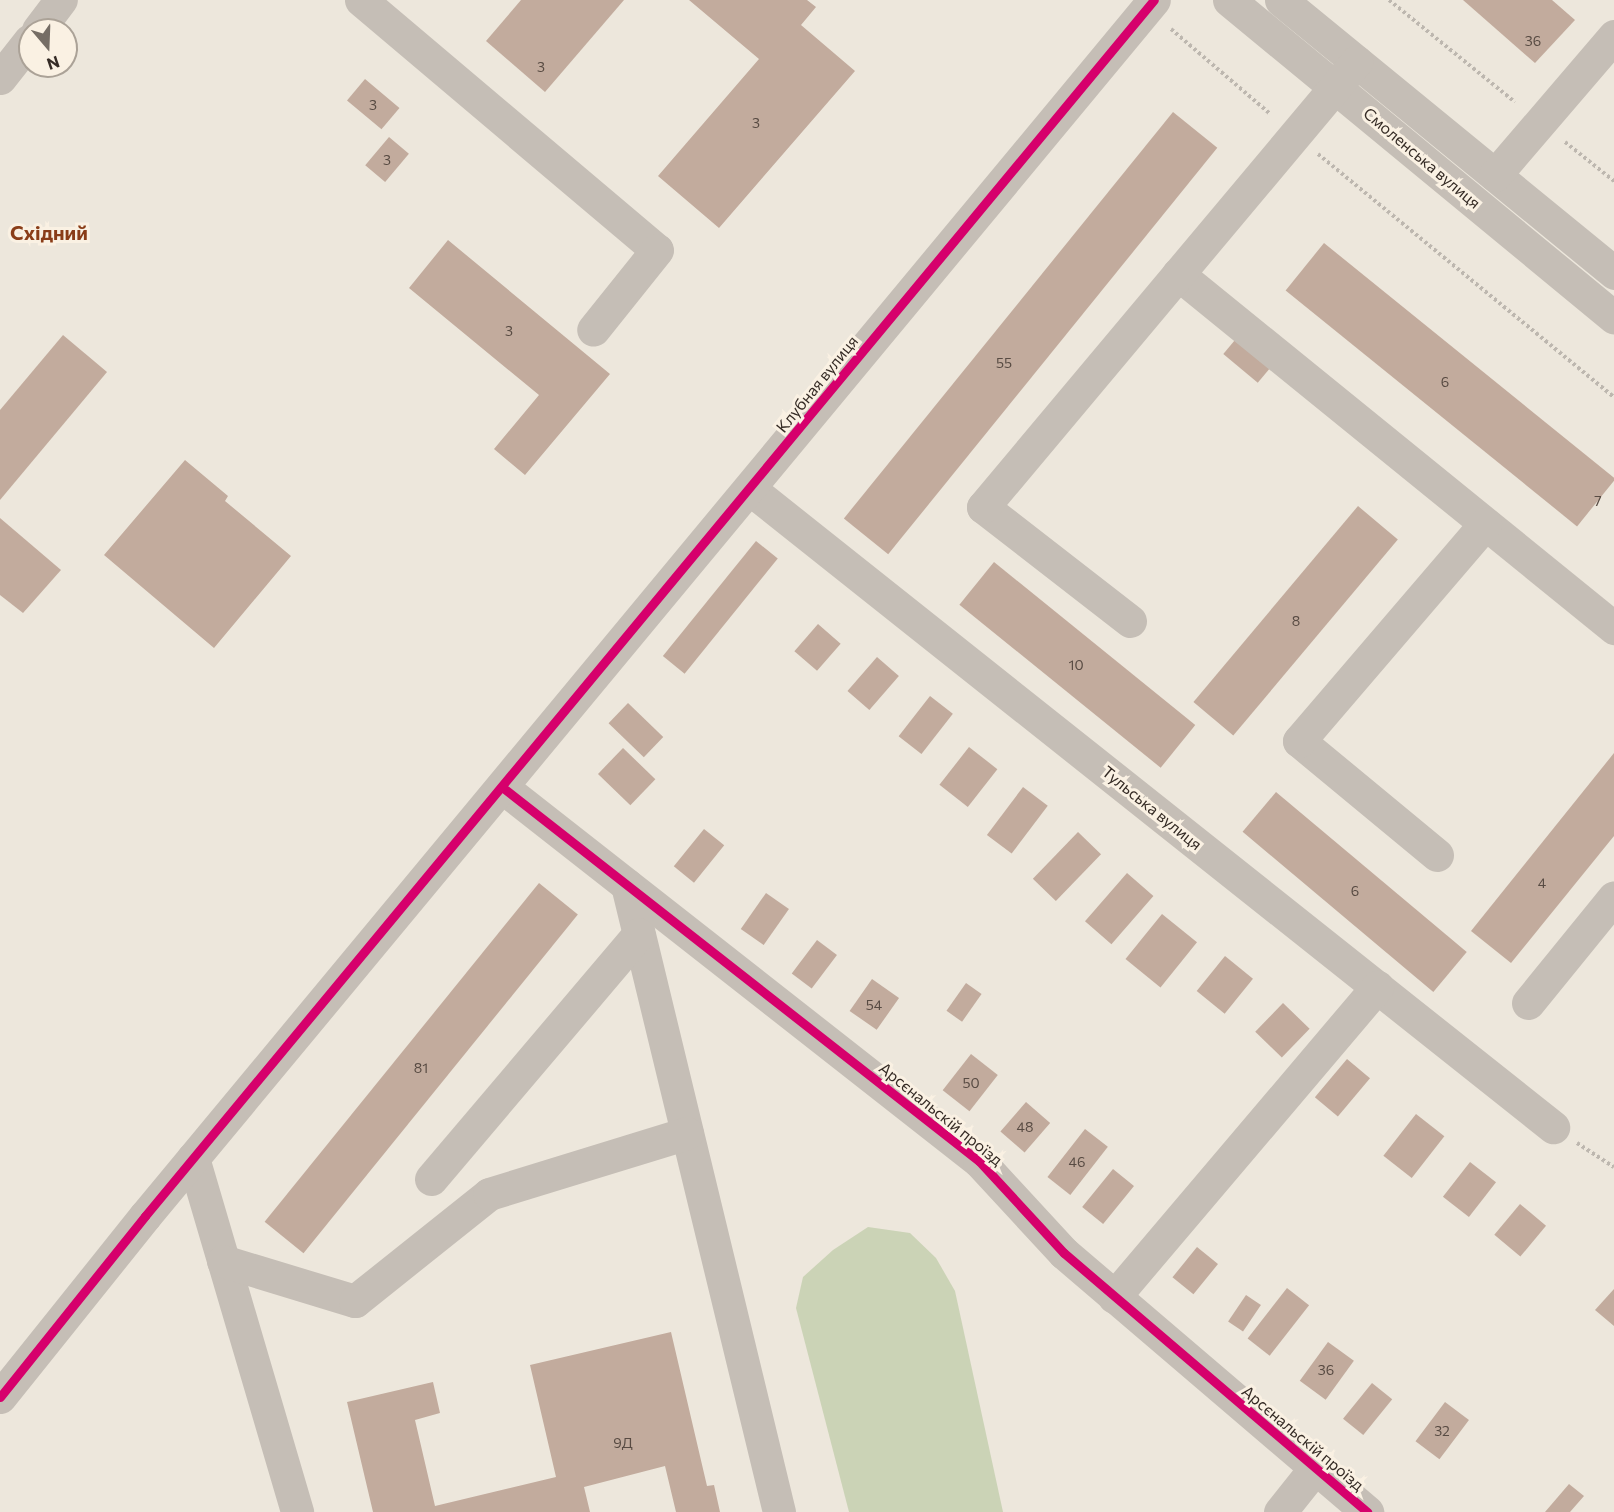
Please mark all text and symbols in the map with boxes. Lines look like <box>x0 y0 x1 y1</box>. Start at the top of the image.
north arrow <box>18 18 78 78</box>
house number: 36 <box>1525 33 1541 49</box>
text: N <box>45 53 62 75</box>
house number: 3 <box>537 59 545 75</box>
house number: 3 <box>369 97 377 113</box>
street label: Смоленська вулиця <box>1360 103 1484 213</box>
house number: 3 <box>752 115 760 131</box>
house number: 3 <box>383 152 391 168</box>
district label: Східний <box>10 220 88 244</box>
house number: 3 <box>505 323 513 339</box>
street label: Клубная вулиця <box>772 332 862 436</box>
house number: 55 <box>996 355 1012 371</box>
house number: 6 <box>1441 374 1449 390</box>
house number: 7 <box>1594 493 1602 509</box>
house number: 8 <box>1292 613 1300 629</box>
house number: 10 <box>1068 657 1084 673</box>
street label: Тульська вулиця <box>1098 762 1206 854</box>
house number: 4 <box>1538 875 1546 891</box>
house number: 6 <box>1351 883 1359 899</box>
house number: 54 <box>866 997 882 1013</box>
street label: Арсєнальскій проїзд <box>875 1058 1007 1170</box>
house number: 81 <box>414 1060 428 1076</box>
house number: 50 <box>962 1075 980 1091</box>
house number: 48 <box>1017 1119 1033 1135</box>
house number: 46 <box>1069 1154 1085 1170</box>
house number: 36 <box>1318 1362 1334 1378</box>
street label: Арсєнальскій проїзд <box>1238 1381 1368 1495</box>
house number: 32 <box>1434 1423 1450 1439</box>
house number: 9Д <box>613 1435 633 1451</box>

